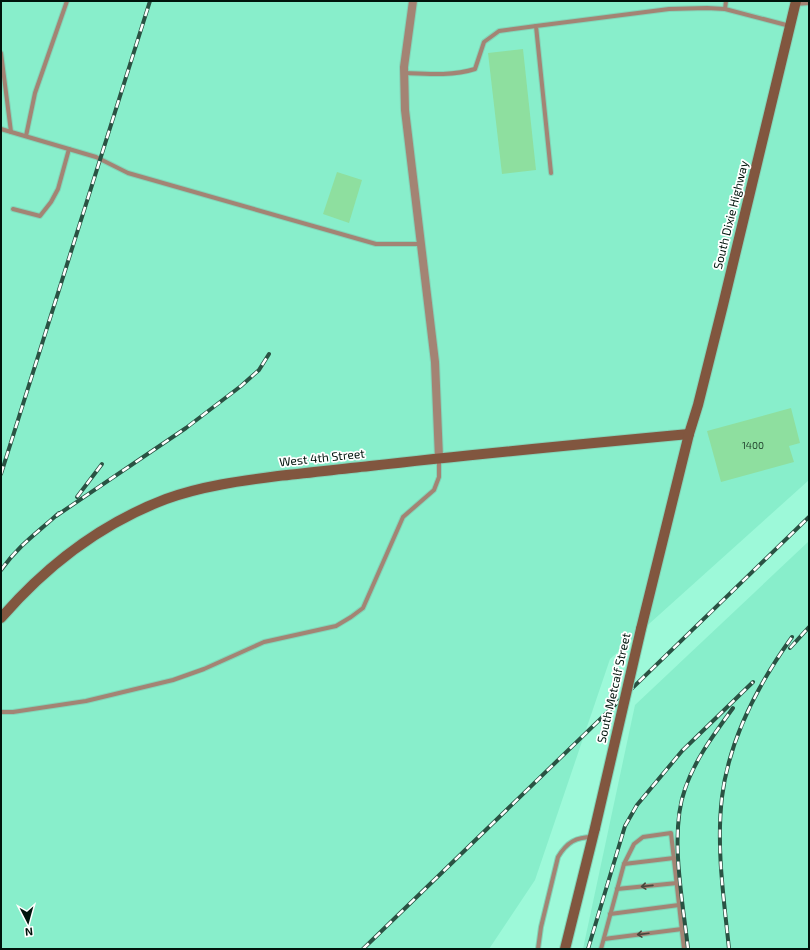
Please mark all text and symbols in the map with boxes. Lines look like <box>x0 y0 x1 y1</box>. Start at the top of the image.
street label: South Dixie Highway <box>710 158 750 271</box>
house number: 1400 <box>742 439 764 451</box>
street label: West 4th Street <box>278 446 366 468</box>
street label: South Metcalf Street <box>594 631 633 744</box>
one-way arrow <box>641 882 654 889</box>
north arrow <box>8 902 48 942</box>
text: N <box>24 926 34 939</box>
one-way arrow <box>637 930 650 938</box>

